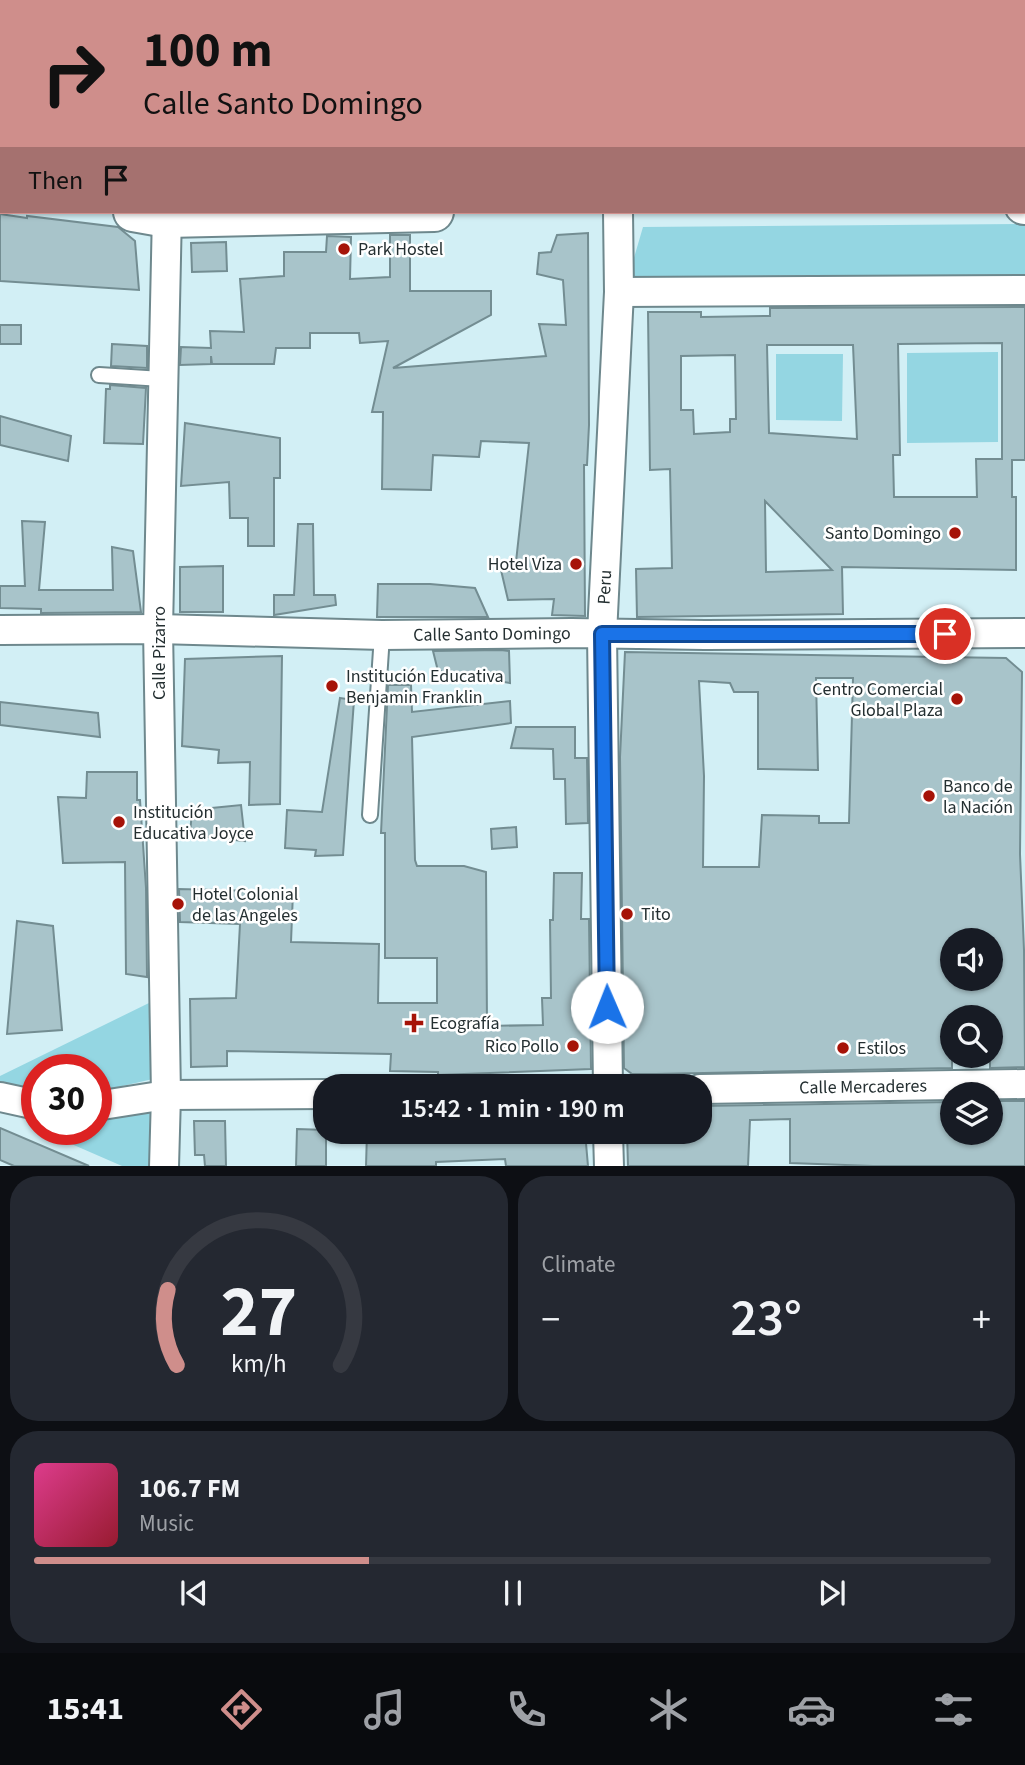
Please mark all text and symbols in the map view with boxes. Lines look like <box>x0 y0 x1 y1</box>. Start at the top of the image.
text: 100 m <box>143 16 272 86</box>
icon: right <box>28 28 119 119</box>
text: Calle Santo Domingo <box>143 81 423 127</box>
icon: arrive <box>97 161 135 199</box>
text: Then <box>28 162 83 199</box>
place label: Park Hostel <box>358 237 443 262</box>
marker: Park Hostel <box>336 241 352 257</box>
place label: Santo Domingo <box>825 521 941 546</box>
marker: Santo Domingo <box>947 525 963 541</box>
place label: Hotel Viza <box>488 552 562 577</box>
marker: Hotel Viza <box>568 556 584 572</box>
street label: Peru <box>591 569 618 605</box>
pin <box>915 604 975 664</box>
street label: Calle Pizarro <box>147 606 172 700</box>
icon: arrive <box>926 615 964 653</box>
street label: Calle Santo Domingo <box>413 621 571 647</box>
place label: Institución Educativa Benjamin Franklin <box>346 664 504 710</box>
place label: Centro Comercial Global Plaza <box>812 677 943 723</box>
marker: Institución Educativa Benjamin Franklin <box>324 678 340 694</box>
marker: Centro Comercial Global Plaza <box>949 691 965 707</box>
place label: Banco de la Nación <box>943 774 1013 820</box>
marker: Banco de la Nación <box>921 788 937 804</box>
place label: Institución Educativa Joyce <box>133 800 254 846</box>
marker: Institución Educativa Joyce <box>111 814 127 830</box>
place label: Hotel Colonial de las Angeles <box>192 882 298 928</box>
marker: Hotel Colonial de las Angeles <box>170 896 186 912</box>
place label: Tito <box>641 902 671 927</box>
marker: Tito <box>619 906 635 922</box>
map controls <box>940 928 1003 1145</box>
button: sound <box>940 928 1003 991</box>
position arrow <box>570 970 644 1044</box>
button: search <box>940 1005 1003 1068</box>
place label: Ecografía <box>430 1011 500 1036</box>
marker: Ecografía <box>404 1013 424 1033</box>
place label: Rico Pollo <box>485 1034 559 1059</box>
place label: Estilos <box>857 1036 906 1061</box>
marker: Rico Pollo <box>565 1038 581 1054</box>
marker: Estilos <box>835 1040 851 1056</box>
speed limit sign: 30 <box>21 1054 112 1145</box>
street label: Calle Mercaderes <box>799 1073 927 1100</box>
button: layers <box>940 1082 1003 1145</box>
text: 15:42 · 1 min · 190 m <box>400 1090 625 1127</box>
text: Climate <box>542 1248 615 1281</box>
text: 27 <box>220 1260 297 1364</box>
text: 23° <box>731 1282 802 1356</box>
text: − <box>542 1293 560 1347</box>
text: + <box>972 1293 991 1347</box>
text: km/h <box>231 1345 287 1381</box>
text: 106.7 FM <box>139 1470 240 1507</box>
text: Music <box>139 1507 194 1540</box>
icon: previous <box>175 1574 213 1612</box>
icon: pause <box>494 1574 532 1612</box>
icon: next <box>813 1574 851 1612</box>
icon: directions <box>217 1685 266 1734</box>
icon: music <box>360 1685 409 1734</box>
icon: phone <box>502 1685 551 1734</box>
icon: climate <box>644 1685 693 1734</box>
icon: car <box>787 1685 836 1734</box>
icon: filters <box>929 1685 978 1734</box>
text: 15:41 <box>47 1686 124 1732</box>

